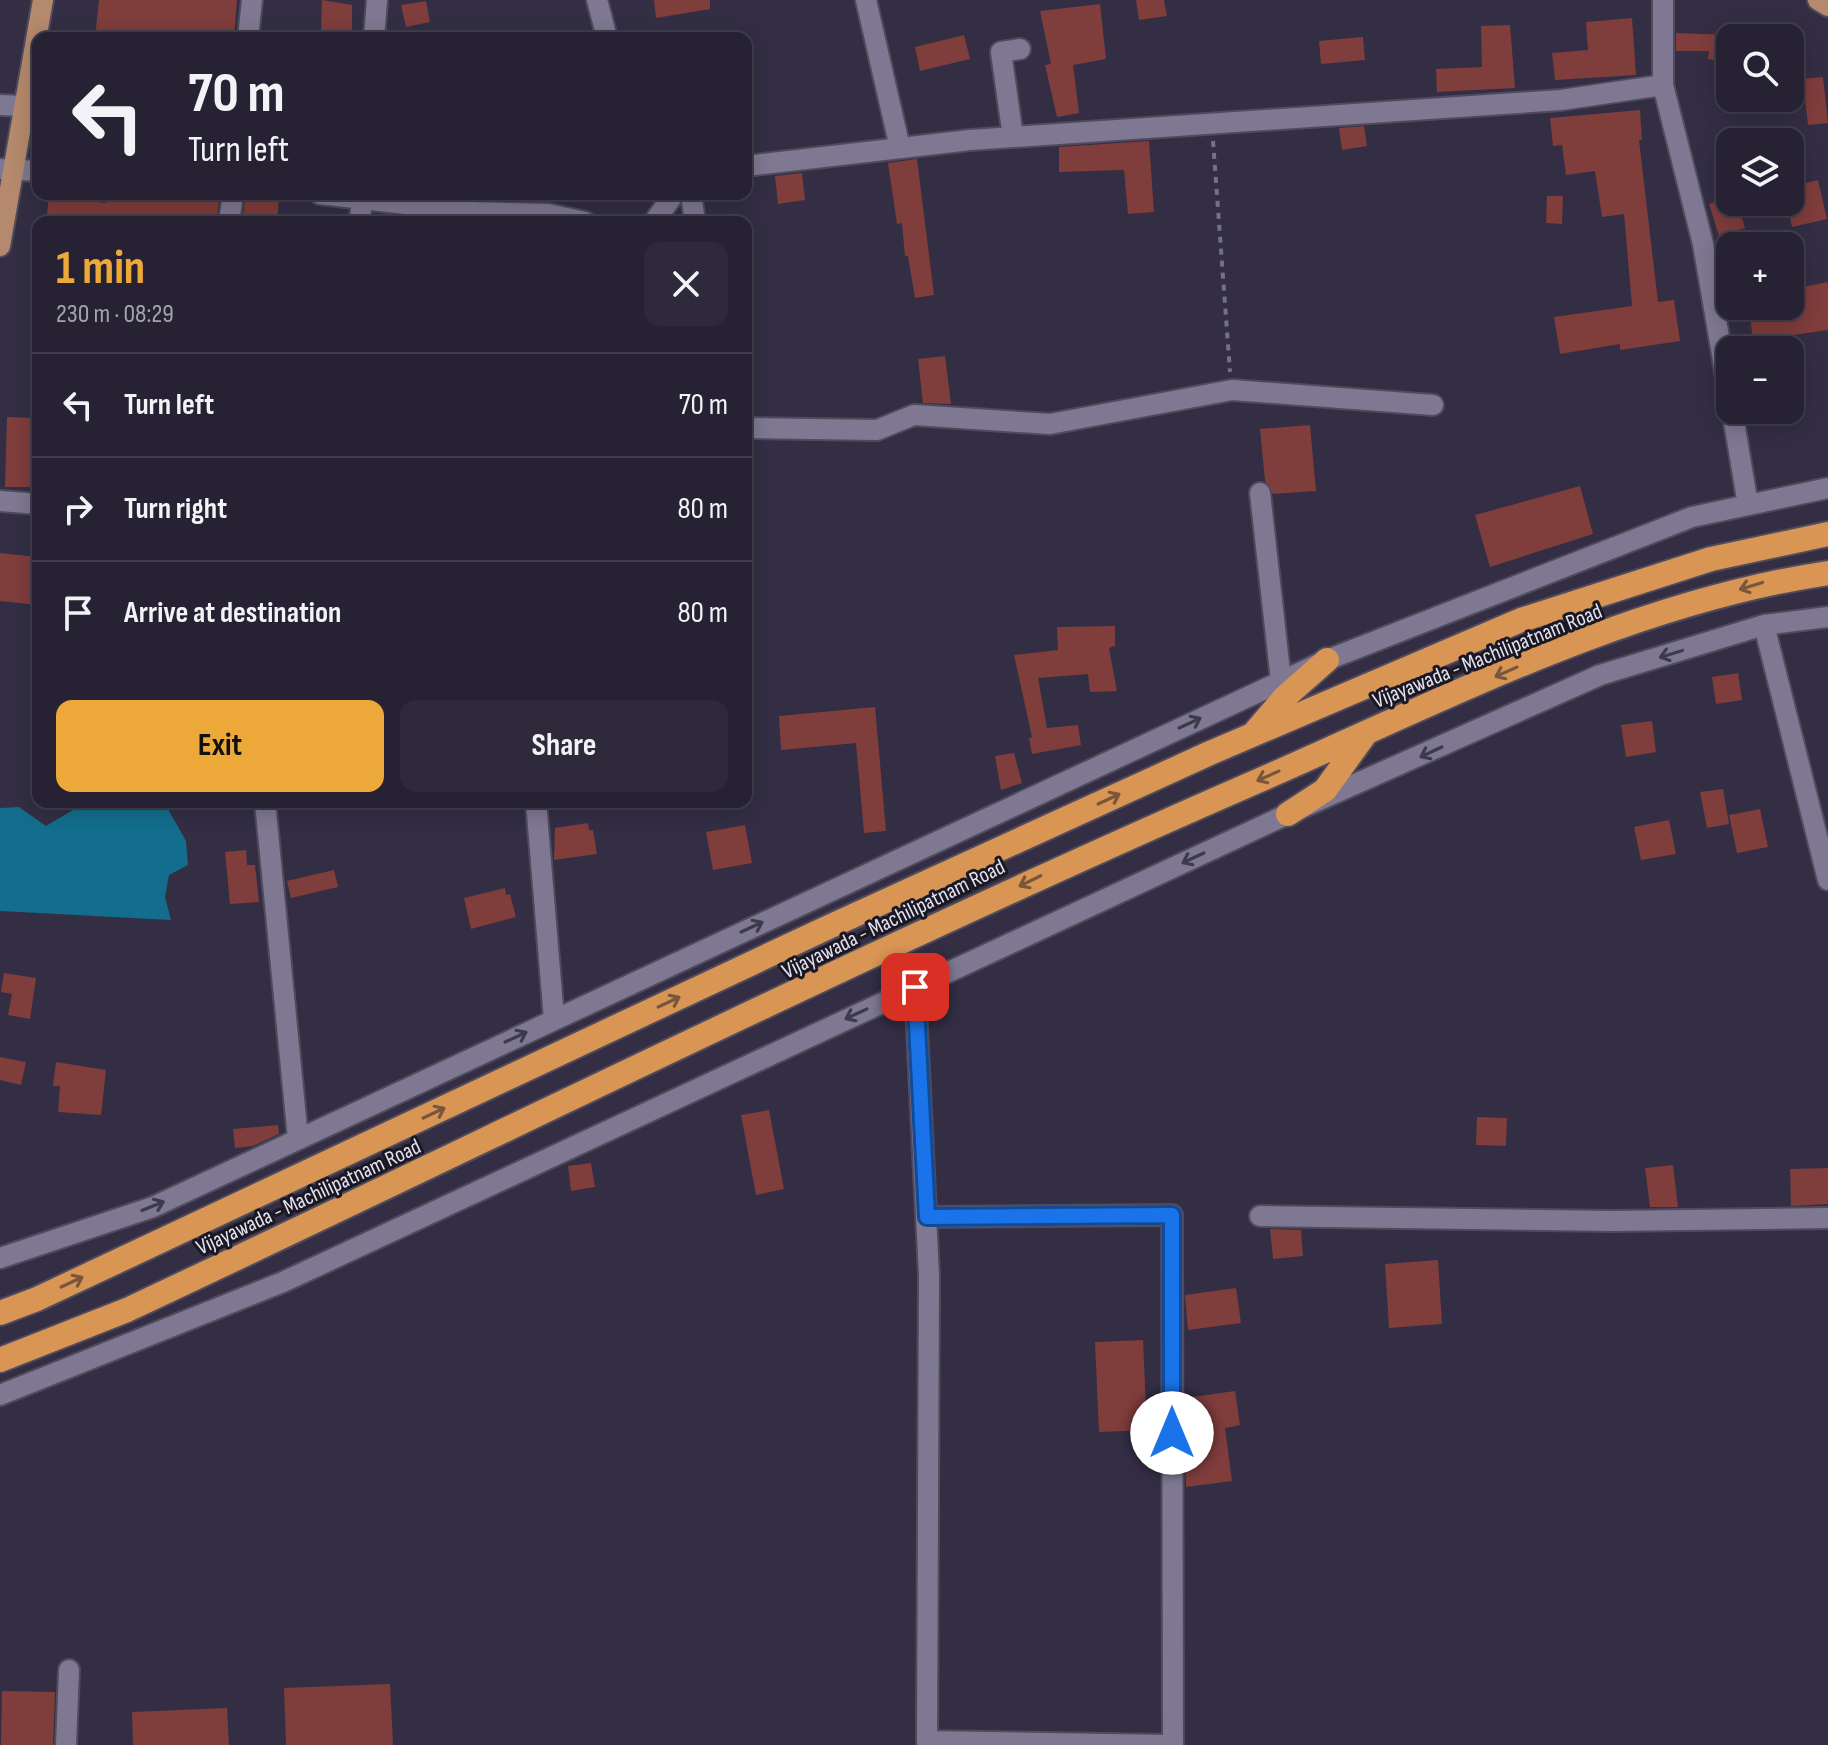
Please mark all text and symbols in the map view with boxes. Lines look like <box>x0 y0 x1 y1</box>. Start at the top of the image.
map controls <box>1716 24 1804 424</box>
button: search <box>1716 24 1804 112</box>
text: 70 m <box>188 61 285 128</box>
icon: left <box>56 64 160 168</box>
button: layers <box>1716 128 1804 216</box>
text: Turn left <box>188 129 289 172</box>
button: + <box>1716 232 1804 320</box>
text: 1 min <box>56 240 145 297</box>
button: close <box>644 242 728 326</box>
text: 230 m · 08:29 <box>56 299 174 330</box>
button: − <box>1716 336 1804 424</box>
icon: left <box>56 383 100 427</box>
text: Turn left <box>124 387 214 423</box>
text: 70 m <box>679 387 728 423</box>
icon: right <box>56 487 100 531</box>
text: Turn right <box>124 491 227 527</box>
text: 80 m <box>677 491 728 527</box>
one-way arrow <box>1739 579 1765 594</box>
icon: arrive <box>56 591 100 635</box>
text: Arrive at destination <box>124 595 341 631</box>
text: 80 m <box>677 595 728 631</box>
street label: Vijayawada - Machilipatnam Road <box>1369 598 1606 715</box>
one-way arrow <box>1658 647 1684 662</box>
one-way arrow <box>1494 665 1518 680</box>
button: Exit <box>56 700 384 792</box>
button: Share <box>400 700 728 792</box>
one-way arrow <box>1178 715 1202 730</box>
one-way arrow <box>1419 745 1443 760</box>
one-way arrow <box>1256 769 1280 784</box>
one-way arrow <box>1097 791 1121 806</box>
one-way arrow <box>1182 851 1206 866</box>
street label: Vijayawada - Machilipatnam Road <box>778 854 1010 985</box>
one-way arrow <box>1018 874 1042 889</box>
one-way arrow <box>739 919 763 934</box>
pin <box>881 953 949 1021</box>
icon: arrive <box>893 965 937 1009</box>
one-way arrow <box>657 994 681 1009</box>
one-way arrow <box>844 1008 869 1023</box>
one-way arrow <box>504 1029 528 1044</box>
one-way arrow <box>422 1105 446 1120</box>
street label: Vijayawada - Machilipatnam Road <box>192 1133 425 1261</box>
one-way arrow <box>140 1197 165 1212</box>
one-way arrow <box>59 1274 84 1289</box>
position arrow <box>1130 1391 1214 1475</box>

